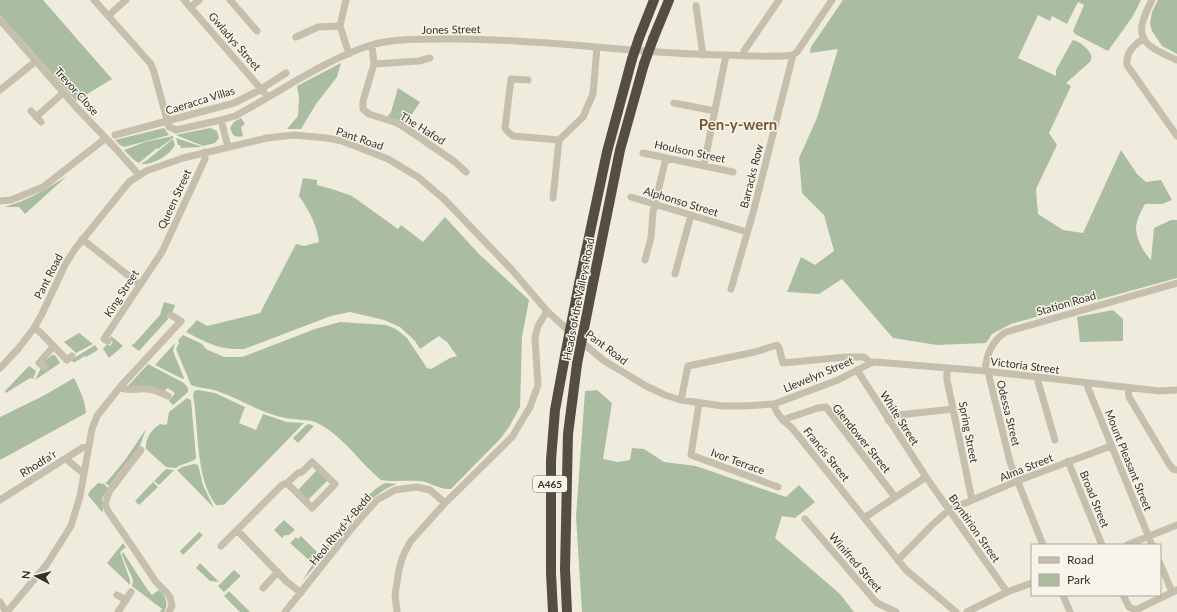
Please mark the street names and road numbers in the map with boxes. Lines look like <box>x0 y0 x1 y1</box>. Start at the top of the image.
street label: Gwladys Street <box>206 9 264 73</box>
street label: Jones Street <box>421 22 481 36</box>
street label: Trevor Close <box>52 64 102 118</box>
street label: Caeracca Villas <box>164 83 236 117</box>
street label: The Hafod <box>398 109 448 147</box>
street label: Pant Road <box>335 124 385 152</box>
street label: Houlson Street <box>653 137 727 165</box>
street label: Barracks Row <box>737 142 765 209</box>
street label: Queen Street <box>155 167 194 231</box>
street label: Alphonso Street <box>642 183 720 219</box>
street label: Heads of the Valleys Road <box>560 237 596 361</box>
street label: Pant Road <box>31 251 65 301</box>
street label: King Street <box>101 267 141 319</box>
street label: Station Road <box>1035 288 1097 318</box>
street label: Pant Road <box>583 327 631 367</box>
street label: Llewelyn Street <box>781 353 855 395</box>
street label: Victoria Street <box>990 354 1060 376</box>
street label: Odessa Street <box>995 379 1023 447</box>
street label: White Street <box>878 389 922 447</box>
street label: Spring Street <box>957 400 981 464</box>
street label: Glendower Street <box>830 401 894 475</box>
street label: Mount Pleasant Street <box>1103 408 1155 512</box>
street label: Francis Street <box>801 424 853 484</box>
street label: Ivor Terrace <box>709 445 767 477</box>
street label: Rhodfa'r <box>17 447 59 479</box>
street label: Alma Street <box>997 450 1055 484</box>
street label: Broad Street <box>1078 469 1112 529</box>
road number: A465 <box>533 476 567 492</box>
street label: Heol Rhyd-Y-Bedd <box>306 491 374 567</box>
street label: Bryntirion Street <box>947 491 1003 565</box>
street label: Winifred Street <box>827 530 885 594</box>

